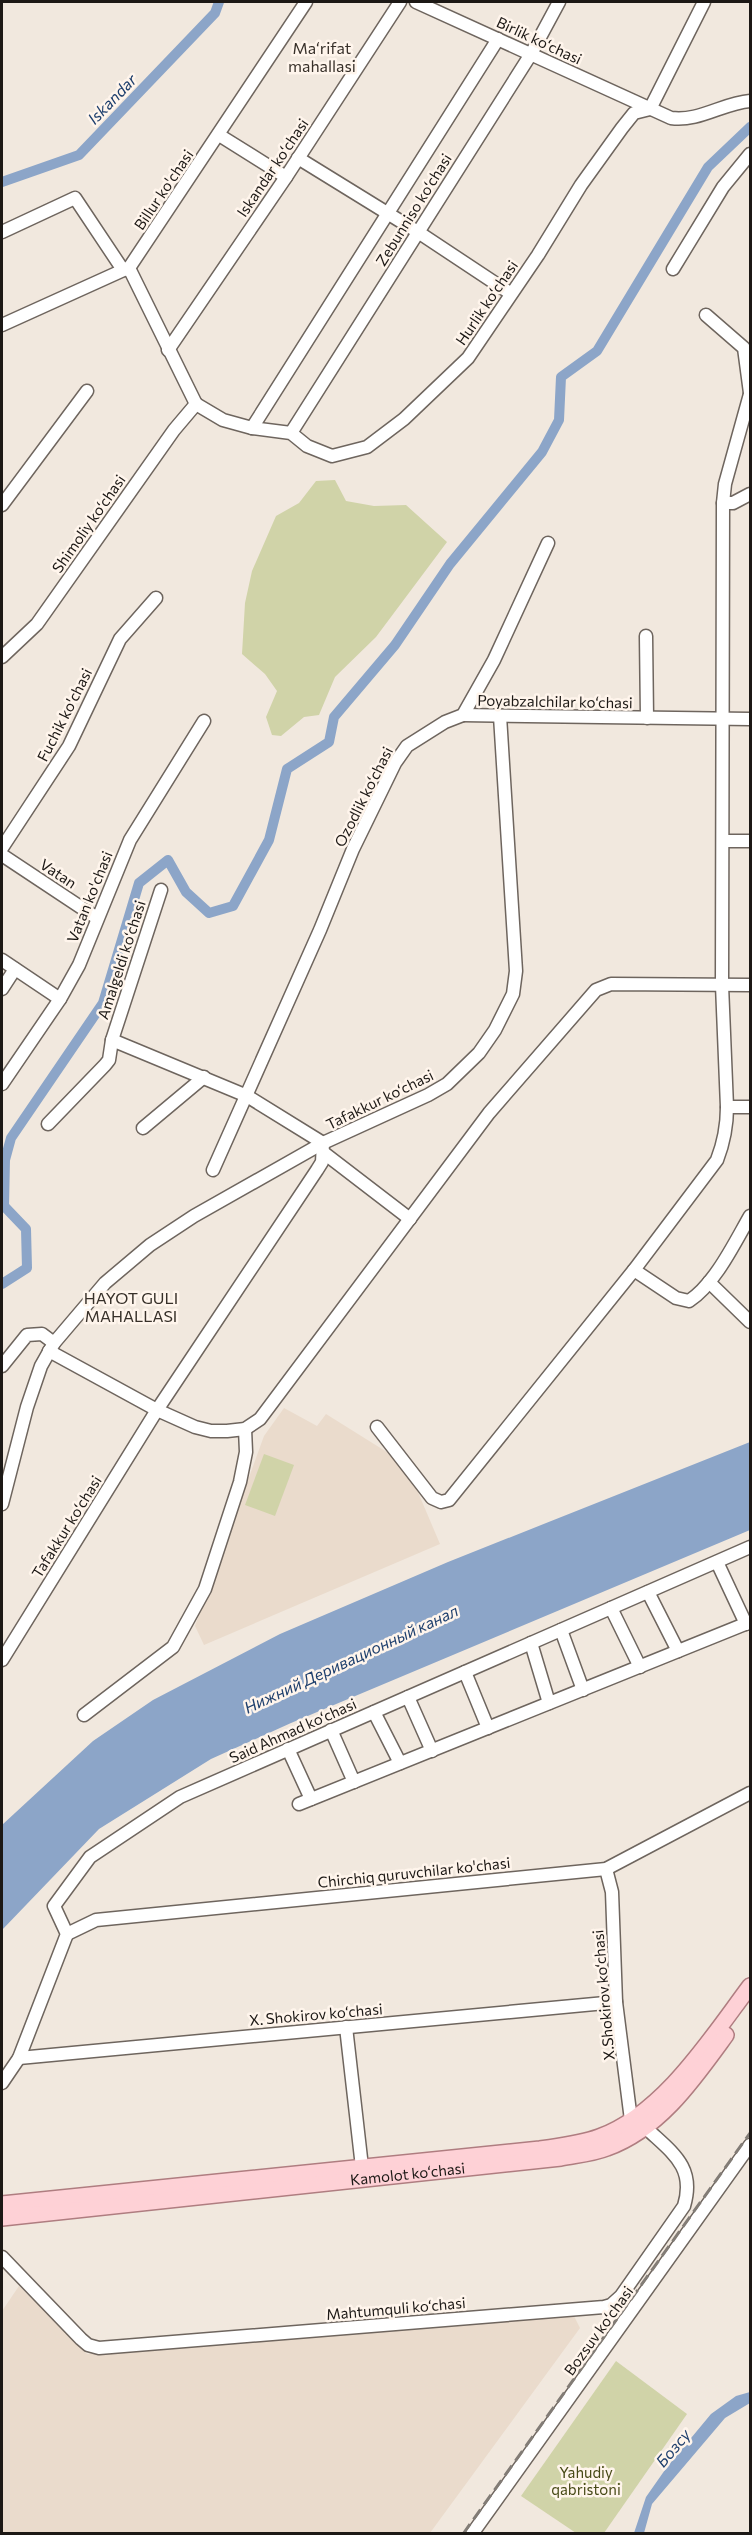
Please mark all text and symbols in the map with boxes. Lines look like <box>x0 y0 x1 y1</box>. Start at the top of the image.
street label: Birlik ko‘chasi <box>494 12 585 68</box>
district label: Maʻrifat mahallasi <box>288 38 356 75</box>
water label: Iskandar <box>83 69 140 128</box>
street label: Iskandar ko‘chasi <box>233 115 312 220</box>
street label: Billur ko'chasi <box>130 146 197 233</box>
street label: Zebunniso ko‘chasi <box>371 150 455 269</box>
street label: Hurlik ko‘chasi <box>451 257 521 348</box>
street label: Shimoliy ko‘chasi <box>48 471 129 576</box>
street label: Fuchik ko'chasi <box>33 665 95 764</box>
street label: Poyabzalchilar ko‘chasi <box>477 691 633 711</box>
street label: Ozodlik ko‘chasi <box>330 744 396 850</box>
street label: Vatan ko'chasi <box>63 848 116 945</box>
street label: Vatan <box>37 855 80 892</box>
street label: Amalgeldi ko‘chasi <box>93 898 149 1021</box>
street label: Tafakkur ko‘chasi <box>323 1065 436 1133</box>
district label: HAYOT GULI MAHALLASI <box>84 1288 178 1325</box>
street label: Tafakkur ko‘chasi <box>27 1472 105 1581</box>
water label: Нижний Деривационный канал <box>241 1600 461 1717</box>
street label: Said Ahmad ko‘chasi <box>226 1694 359 1766</box>
street label: Chirchiq quruvchilar ko'chasi <box>317 1853 511 1891</box>
street label: X.Shokirov ko‘chasi <box>588 1929 618 2061</box>
street label: X. Shokirov ko‘chasi <box>249 1999 383 2029</box>
street label: Kamolot ko‘chasi <box>349 2158 466 2189</box>
street label: Bozsuv ko‘chasi <box>560 2282 637 2378</box>
street label: Mahtumquli ko‘chasi <box>326 2293 466 2323</box>
water label: Бозсу <box>651 2424 694 2470</box>
park label: Yahudiy qabristoni <box>551 2463 621 2498</box>

